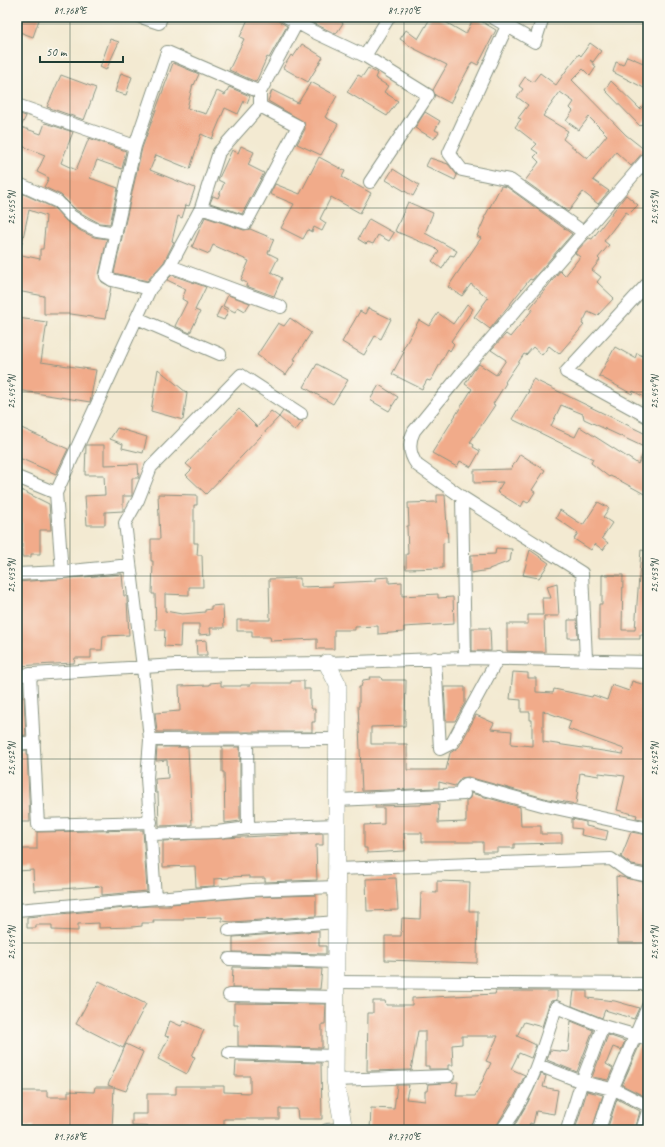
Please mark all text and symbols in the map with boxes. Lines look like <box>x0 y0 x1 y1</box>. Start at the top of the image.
text: 81.768°E <box>54 4 88 17</box>
text: 81.770°E <box>388 4 422 17</box>
scale bar <box>40 38 123 64</box>
text: 50 m <box>46 44 68 60</box>
text: 25.455°N <box>5 189 18 225</box>
text: 25.455°N <box>648 189 661 225</box>
text: 25.454°N <box>5 373 18 409</box>
text: 25.454°N <box>648 373 661 409</box>
text: 25.453°N <box>5 557 18 593</box>
text: 25.453°N <box>648 557 661 593</box>
text: 25.452°N <box>5 740 18 776</box>
text: 25.452°N <box>648 740 661 776</box>
text: 25.451°N <box>5 924 18 960</box>
text: 25.451°N <box>648 924 661 960</box>
text: 81.768°E <box>54 1130 88 1143</box>
text: 81.770°E <box>388 1130 422 1143</box>

